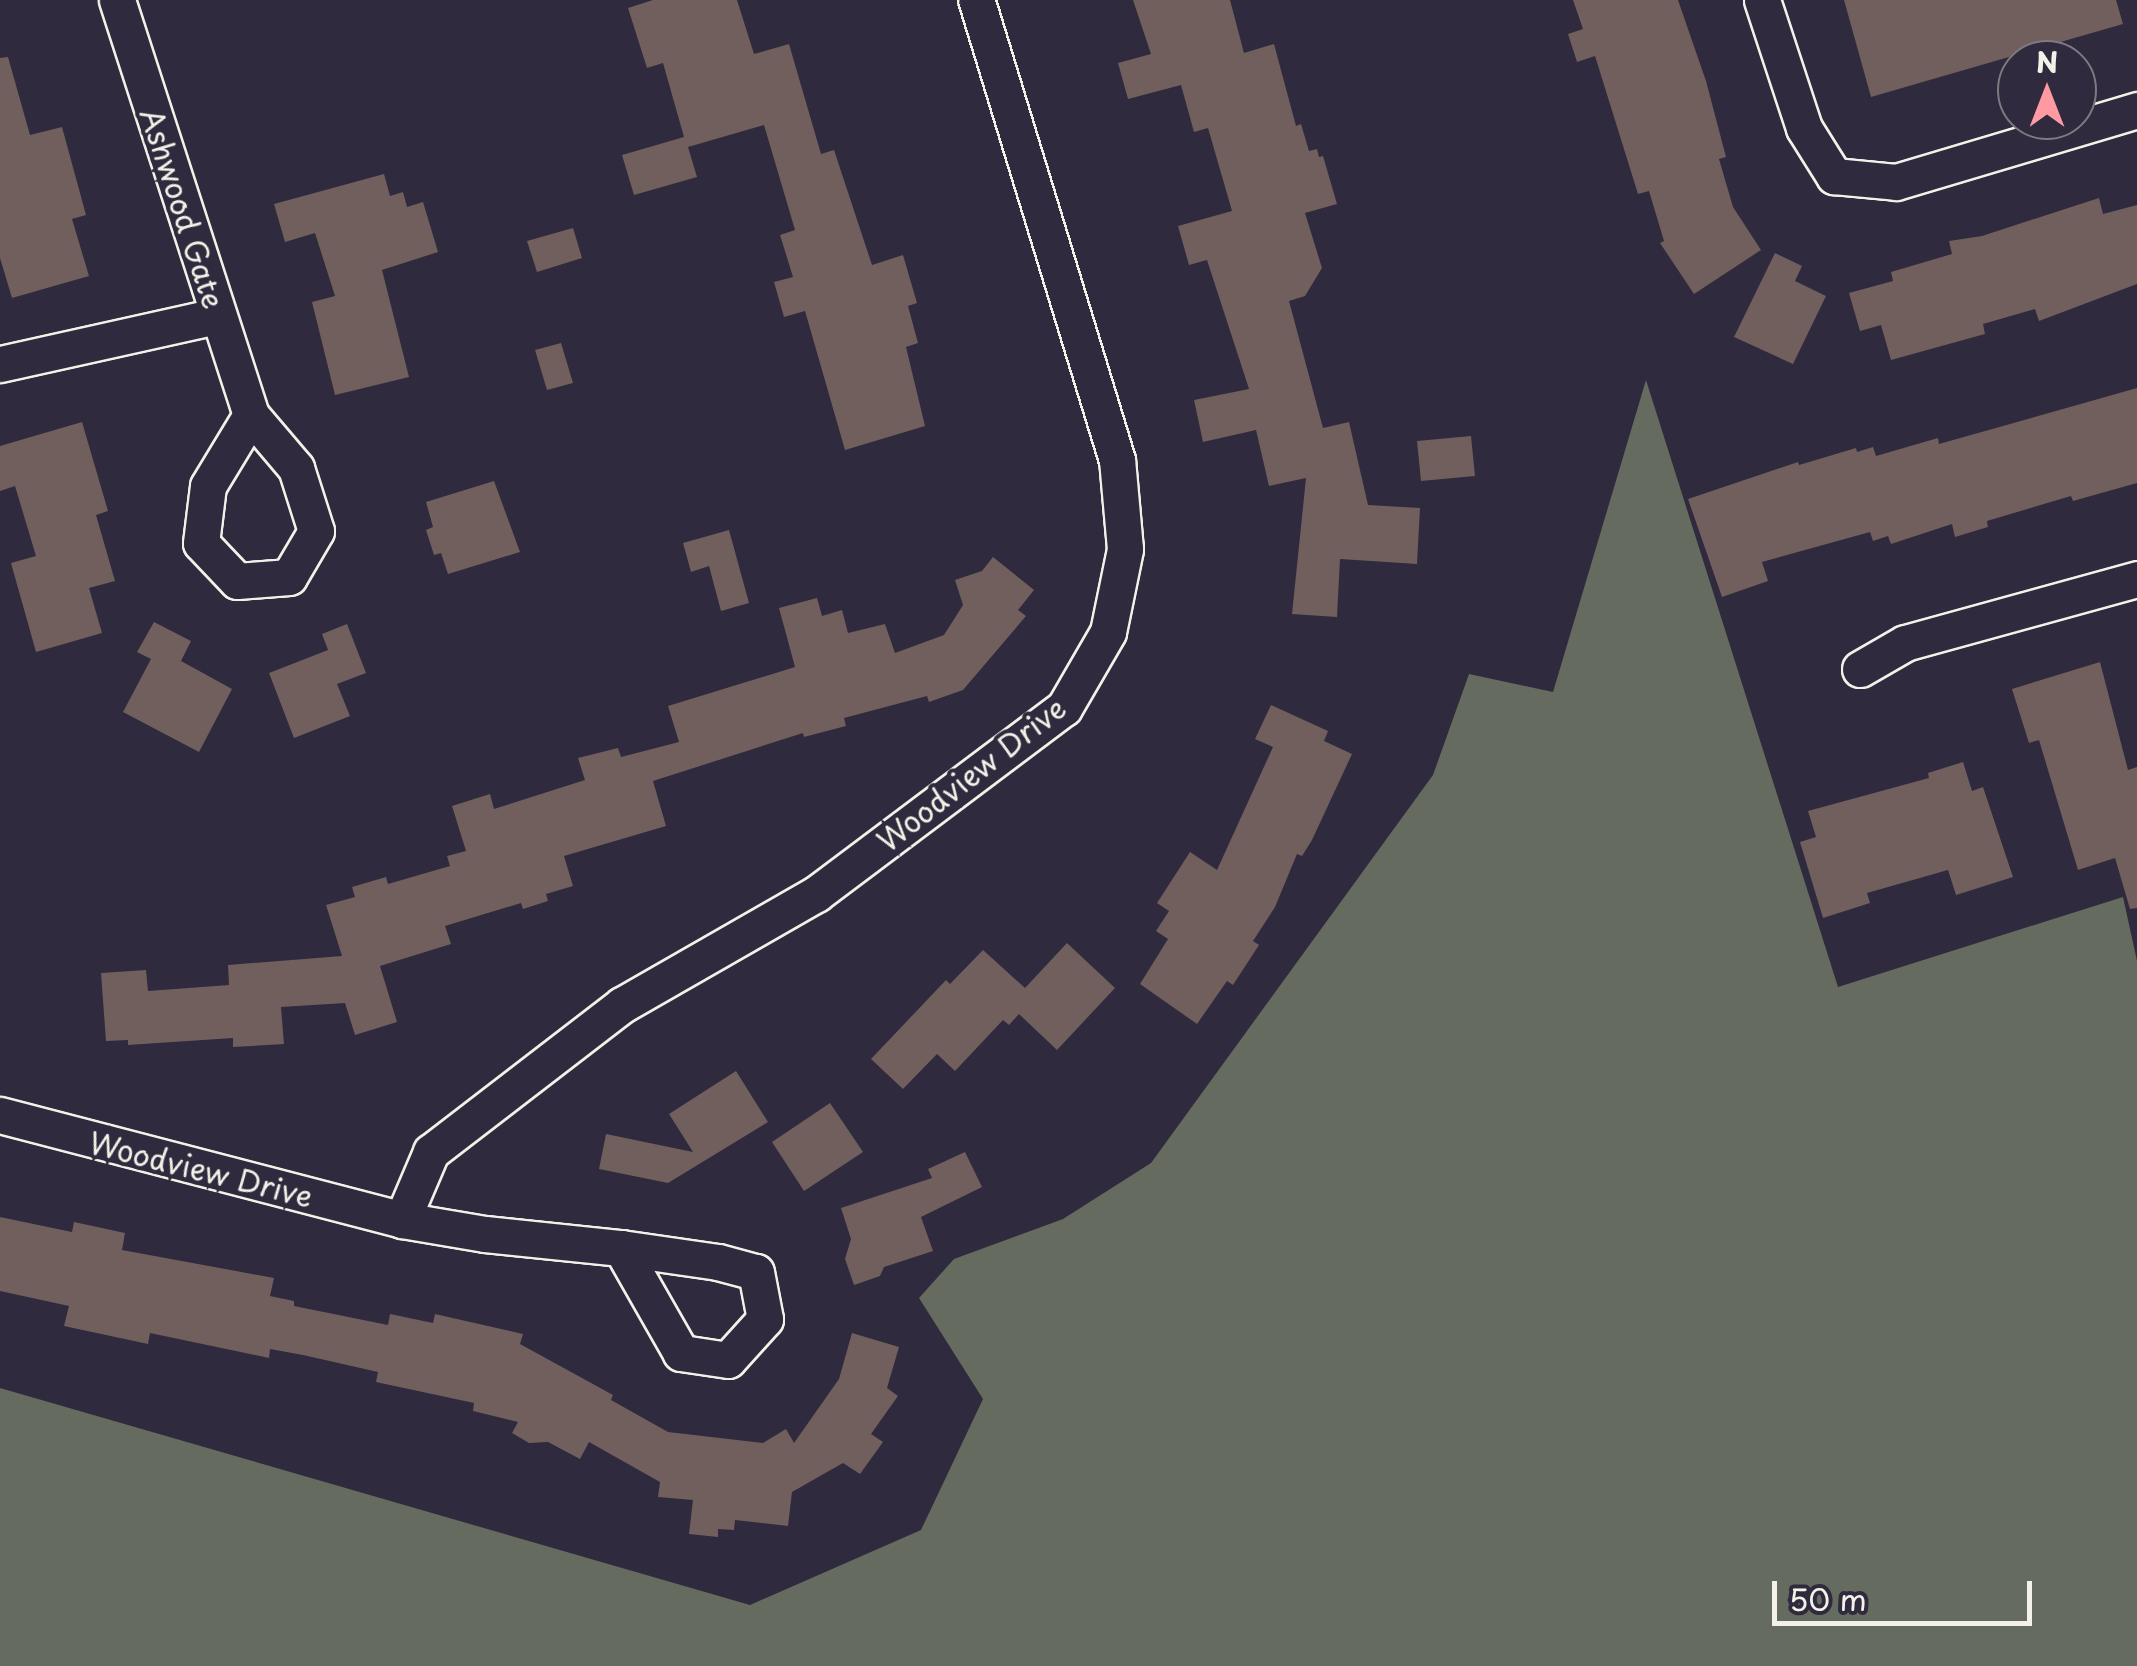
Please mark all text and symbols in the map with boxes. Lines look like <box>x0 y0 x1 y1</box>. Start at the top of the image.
north arrow <box>1997 40 2097 140</box>
text: N <box>2036 40 2058 83</box>
street label: Ashwood Gate <box>134 103 232 313</box>
street label: Woodview Drive <box>870 689 1072 859</box>
street label: Woodview Drive <box>85 1124 317 1214</box>
scale bar <box>1777 1561 2037 1623</box>
text: 50 m <box>1789 1576 1867 1621</box>

